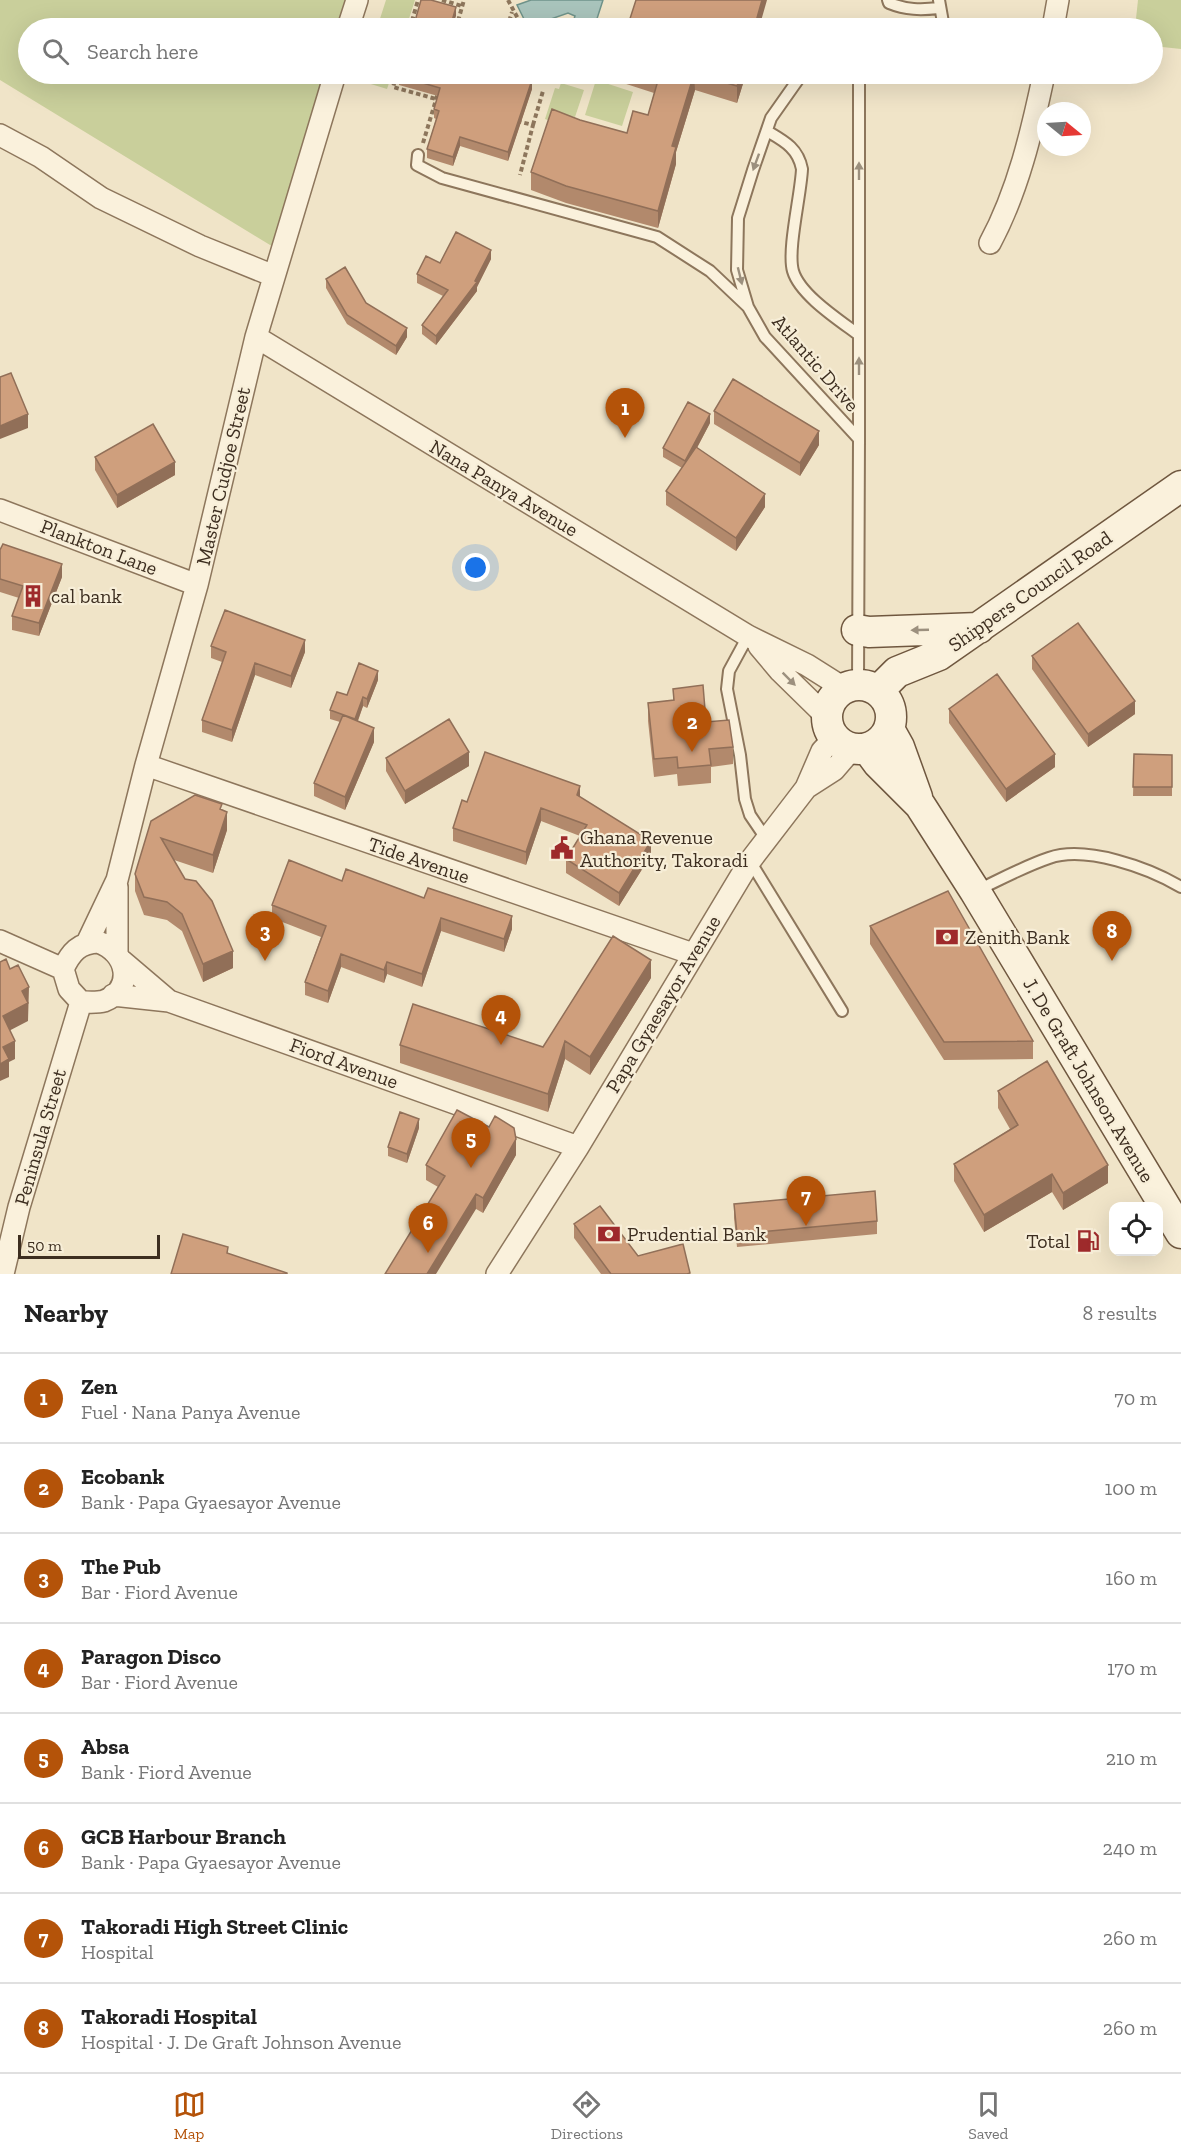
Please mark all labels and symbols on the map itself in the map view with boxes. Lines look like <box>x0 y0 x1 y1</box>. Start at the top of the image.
north arrow <box>1037 102 1091 156</box>
one-way arrow <box>750 153 760 171</box>
one-way arrow <box>854 161 864 180</box>
one-way arrow <box>735 267 745 285</box>
street label: Atlantic Drive <box>767 310 865 416</box>
one-way arrow <box>854 356 864 375</box>
street label: Master Cudjoe Street <box>191 384 255 568</box>
pin: 1 <box>606 388 644 438</box>
street label: Nana Panya Avenue <box>425 434 583 542</box>
street label: Plankton Lane <box>37 514 161 580</box>
street label: Shippers Council Road <box>944 525 1116 657</box>
your location <box>461 553 490 582</box>
building icon: cal bank <box>20 583 46 609</box>
place label: cal bank <box>51 584 123 608</box>
one-way arrow <box>911 625 930 635</box>
one-way arrow <box>782 672 796 687</box>
pin: 2 <box>672 702 712 752</box>
place label: Ghana Revenue Authority, Takoradi <box>580 825 748 872</box>
street label: Tide Avenue <box>365 831 473 889</box>
public building icon: Ghana Revenue Authority, Takoradi <box>549 835 575 861</box>
street label: Papa Gyaesayor Avenue <box>600 911 726 1097</box>
pin: 3 <box>246 912 284 961</box>
pin: 8 <box>1092 912 1132 961</box>
bank icon: Zenith Bank <box>934 924 960 950</box>
place label: Zenith Bank <box>965 925 1070 949</box>
street label: J. De Graft Johnson Avenue <box>1018 973 1160 1187</box>
pin: 4 <box>482 996 520 1045</box>
street label: Fiord Avenue <box>286 1032 402 1094</box>
street label: Peninsula Street <box>9 1065 71 1208</box>
pin: 5 <box>452 1118 490 1168</box>
pin: 7 <box>786 1176 826 1226</box>
pin: 6 <box>408 1204 448 1253</box>
bank icon: Prudential Bank <box>596 1221 622 1247</box>
place label: Prudential Bank <box>627 1222 767 1246</box>
fuel station icon: Total <box>1075 1228 1101 1254</box>
place label: Total <box>1026 1229 1070 1253</box>
scale bar <box>18 1232 160 1260</box>

